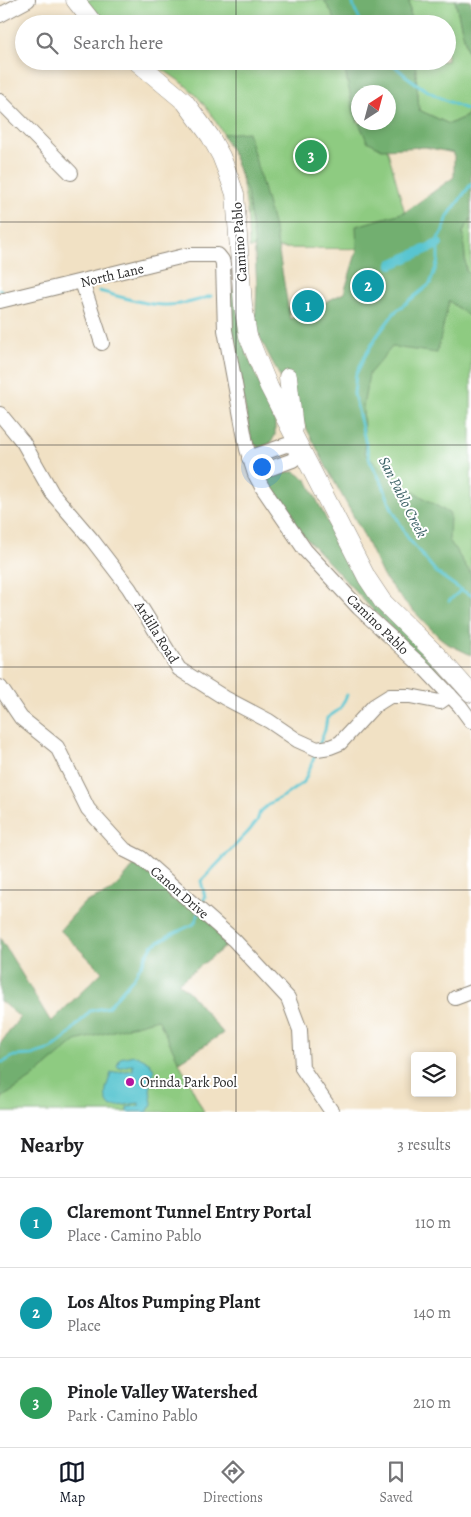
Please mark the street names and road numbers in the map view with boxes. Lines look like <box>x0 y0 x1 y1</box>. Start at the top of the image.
street label: Camino Pablo <box>227 201 252 282</box>
street label: North Lane <box>79 259 146 292</box>
street label: Camino Pablo <box>342 590 413 659</box>
street label: Ardilla Road <box>129 597 183 667</box>
street label: Canon Drive <box>146 862 213 923</box>

